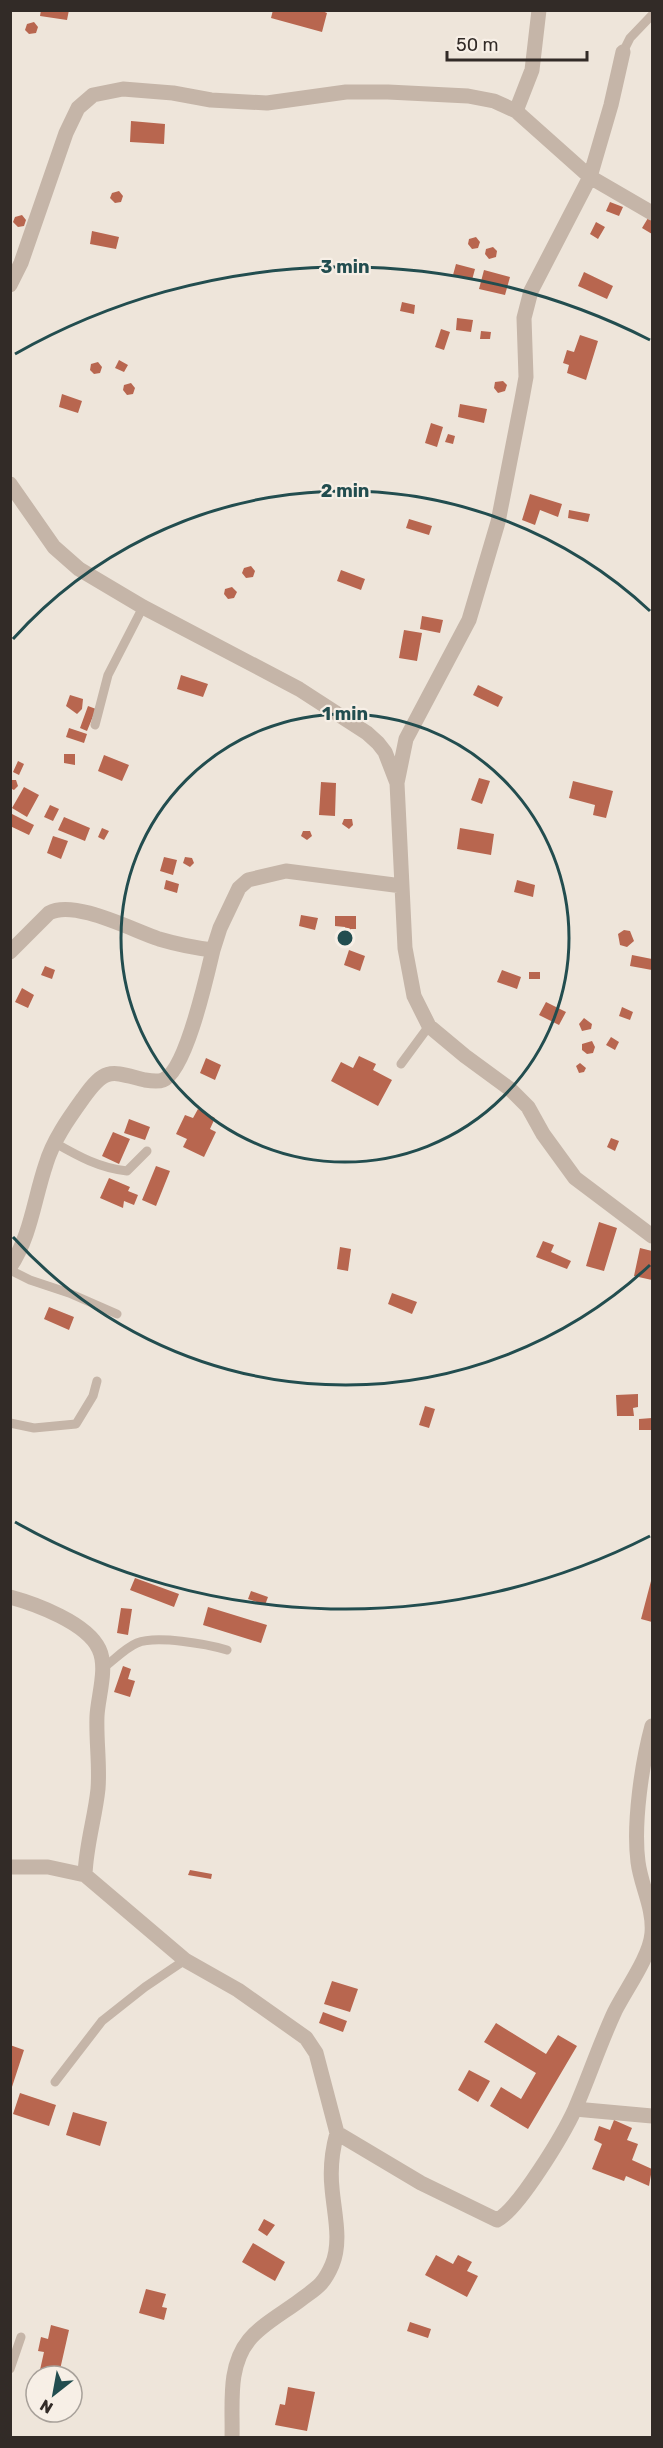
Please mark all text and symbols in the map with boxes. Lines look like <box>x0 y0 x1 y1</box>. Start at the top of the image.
scale bar <box>447 24 586 62</box>
text: 50 m <box>456 34 499 56</box>
text: 3 min <box>321 256 369 278</box>
text: 2 min <box>321 480 369 502</box>
text: 1 min <box>322 703 368 725</box>
centre of rings <box>335 928 355 948</box>
north arrow <box>24 2364 84 2424</box>
text: N <box>37 2395 56 2418</box>

